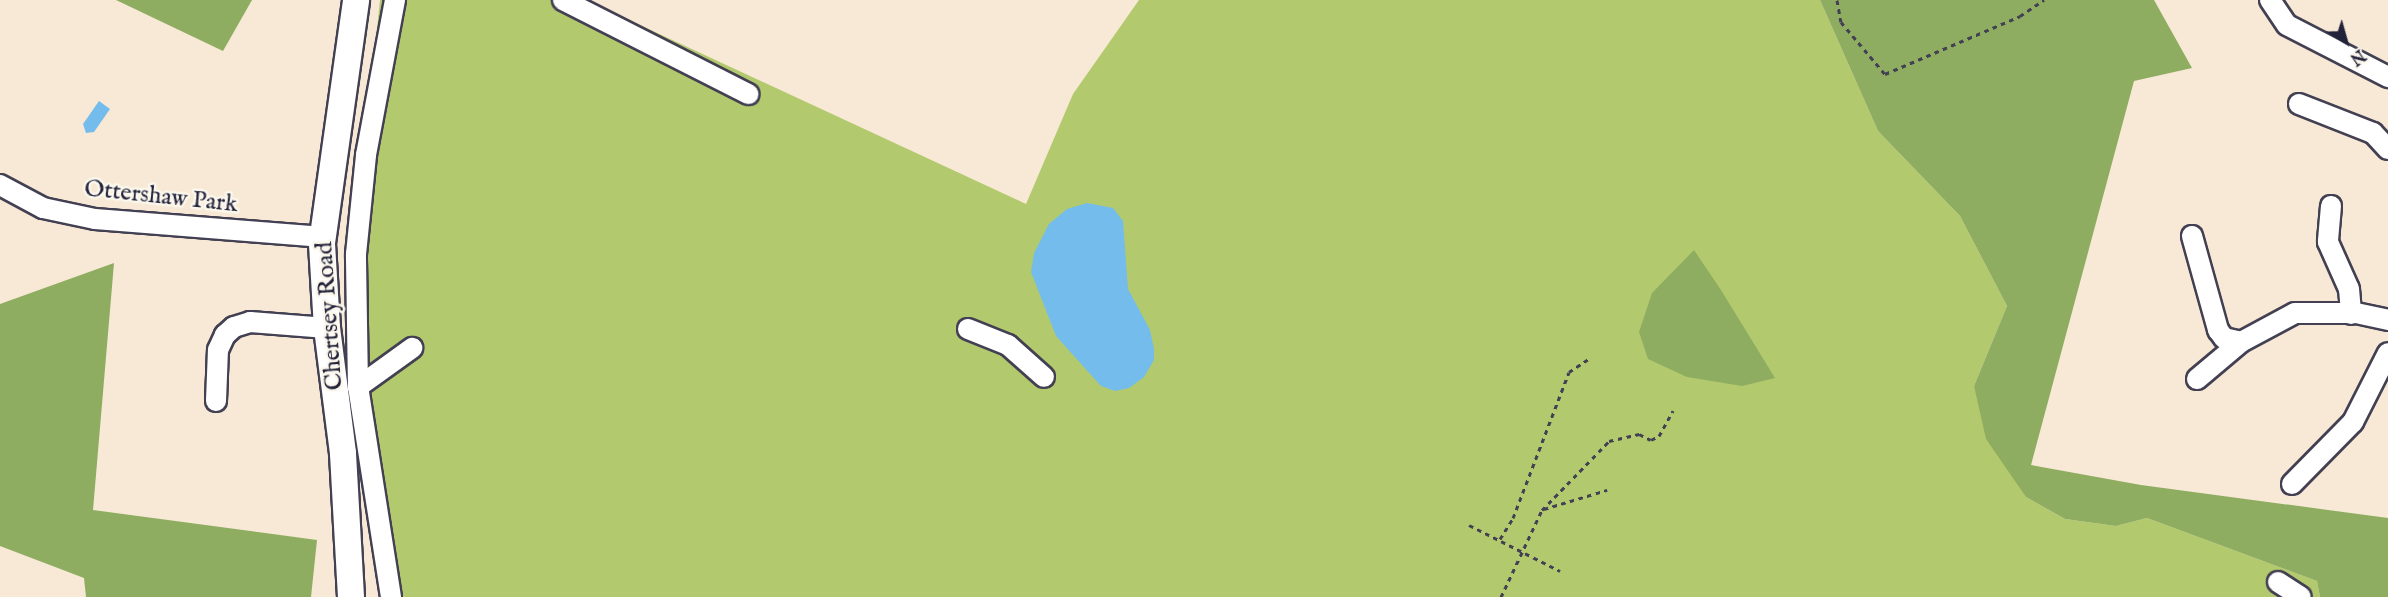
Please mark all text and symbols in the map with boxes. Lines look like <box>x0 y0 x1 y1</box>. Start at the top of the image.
north arrow <box>2316 12 2376 72</box>
text: N <box>2345 44 2368 69</box>
street label: Ottershaw Park <box>83 175 239 219</box>
street label: Chertsey Road <box>310 241 350 391</box>

